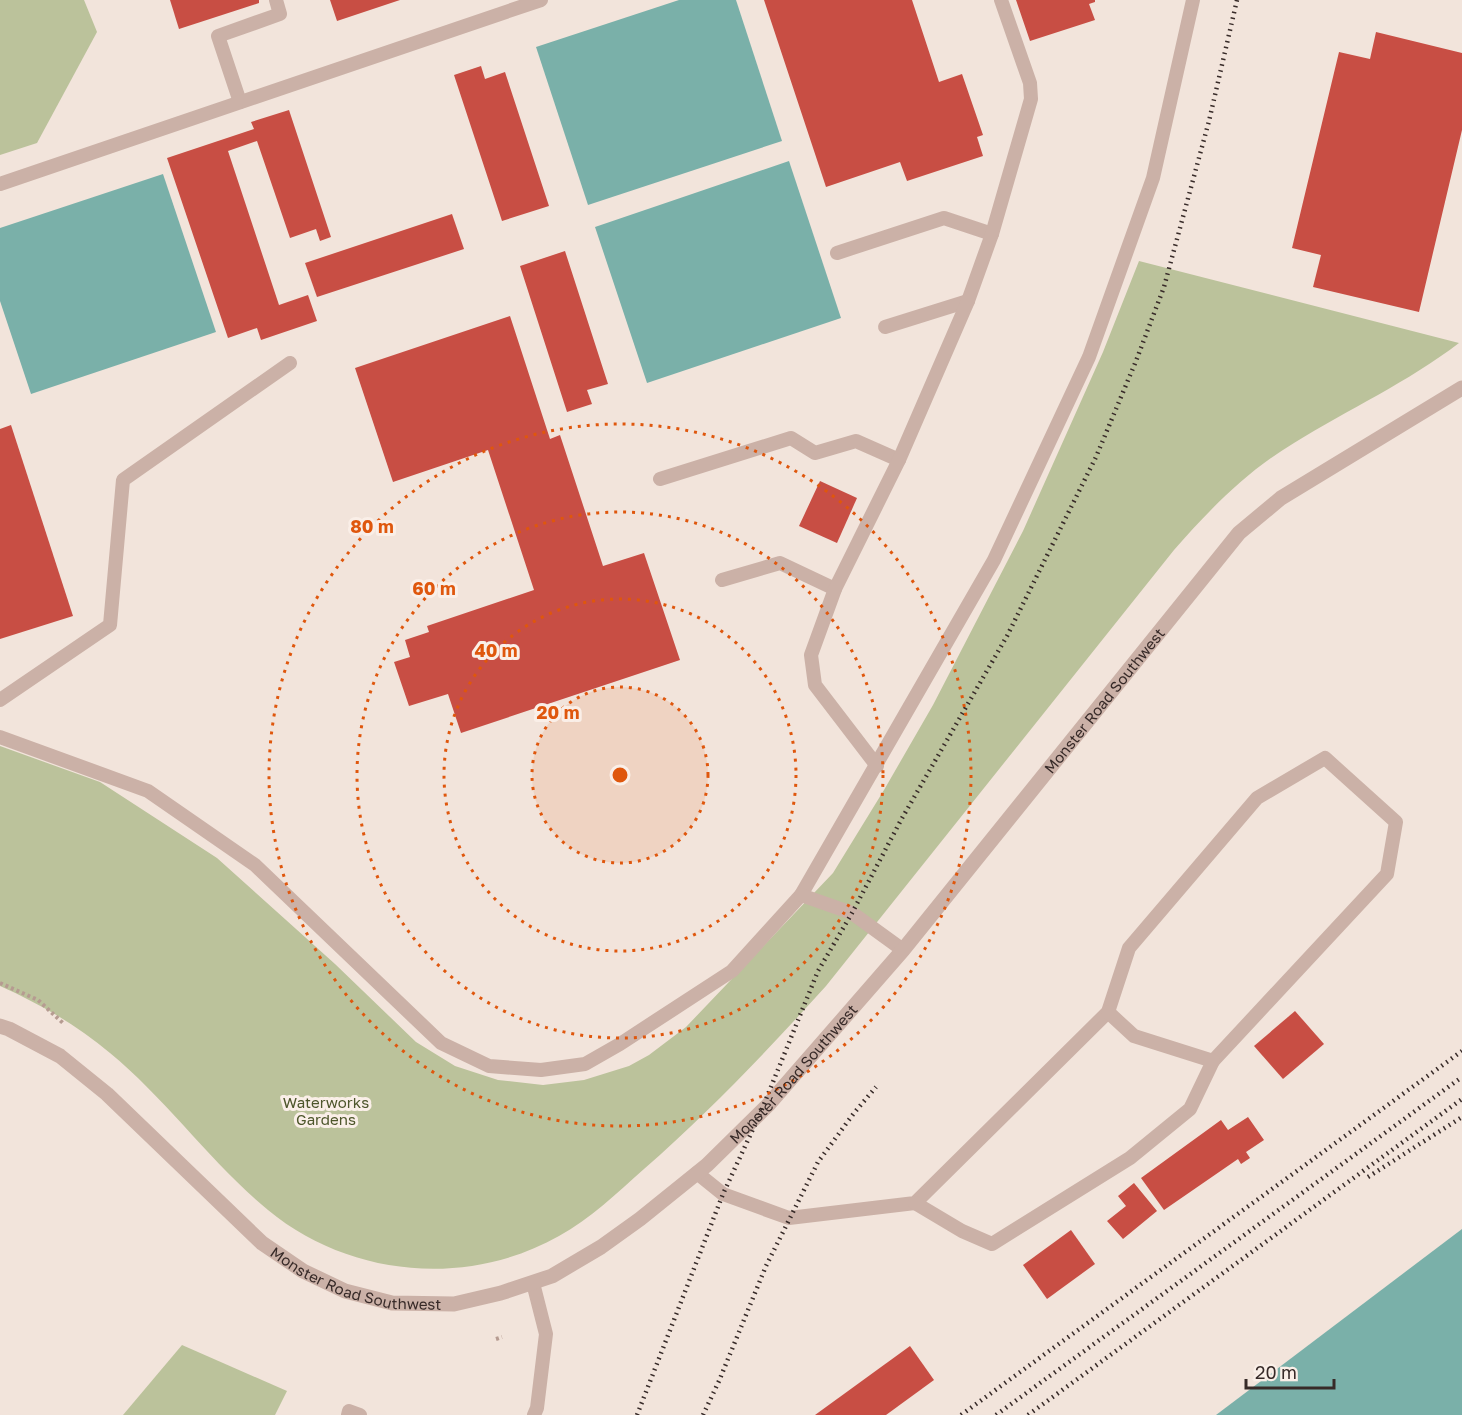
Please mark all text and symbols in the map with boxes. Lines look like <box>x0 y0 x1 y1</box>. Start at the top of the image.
text: 80 m <box>350 515 394 537</box>
text: 60 m <box>412 577 456 599</box>
street label: Monster Road Southwest <box>1040 624 1168 777</box>
text: 40 m <box>474 639 518 661</box>
text: 20 m <box>537 701 579 723</box>
centre of rings <box>610 765 630 785</box>
street label: Monster Road Southwest <box>726 1000 861 1147</box>
park label: Waterworks Gardens <box>283 1093 369 1128</box>
street label: Monster Road Southwest <box>267 1243 442 1313</box>
scale bar <box>1246 1352 1334 1390</box>
text: 20 m <box>1255 1361 1297 1383</box>

